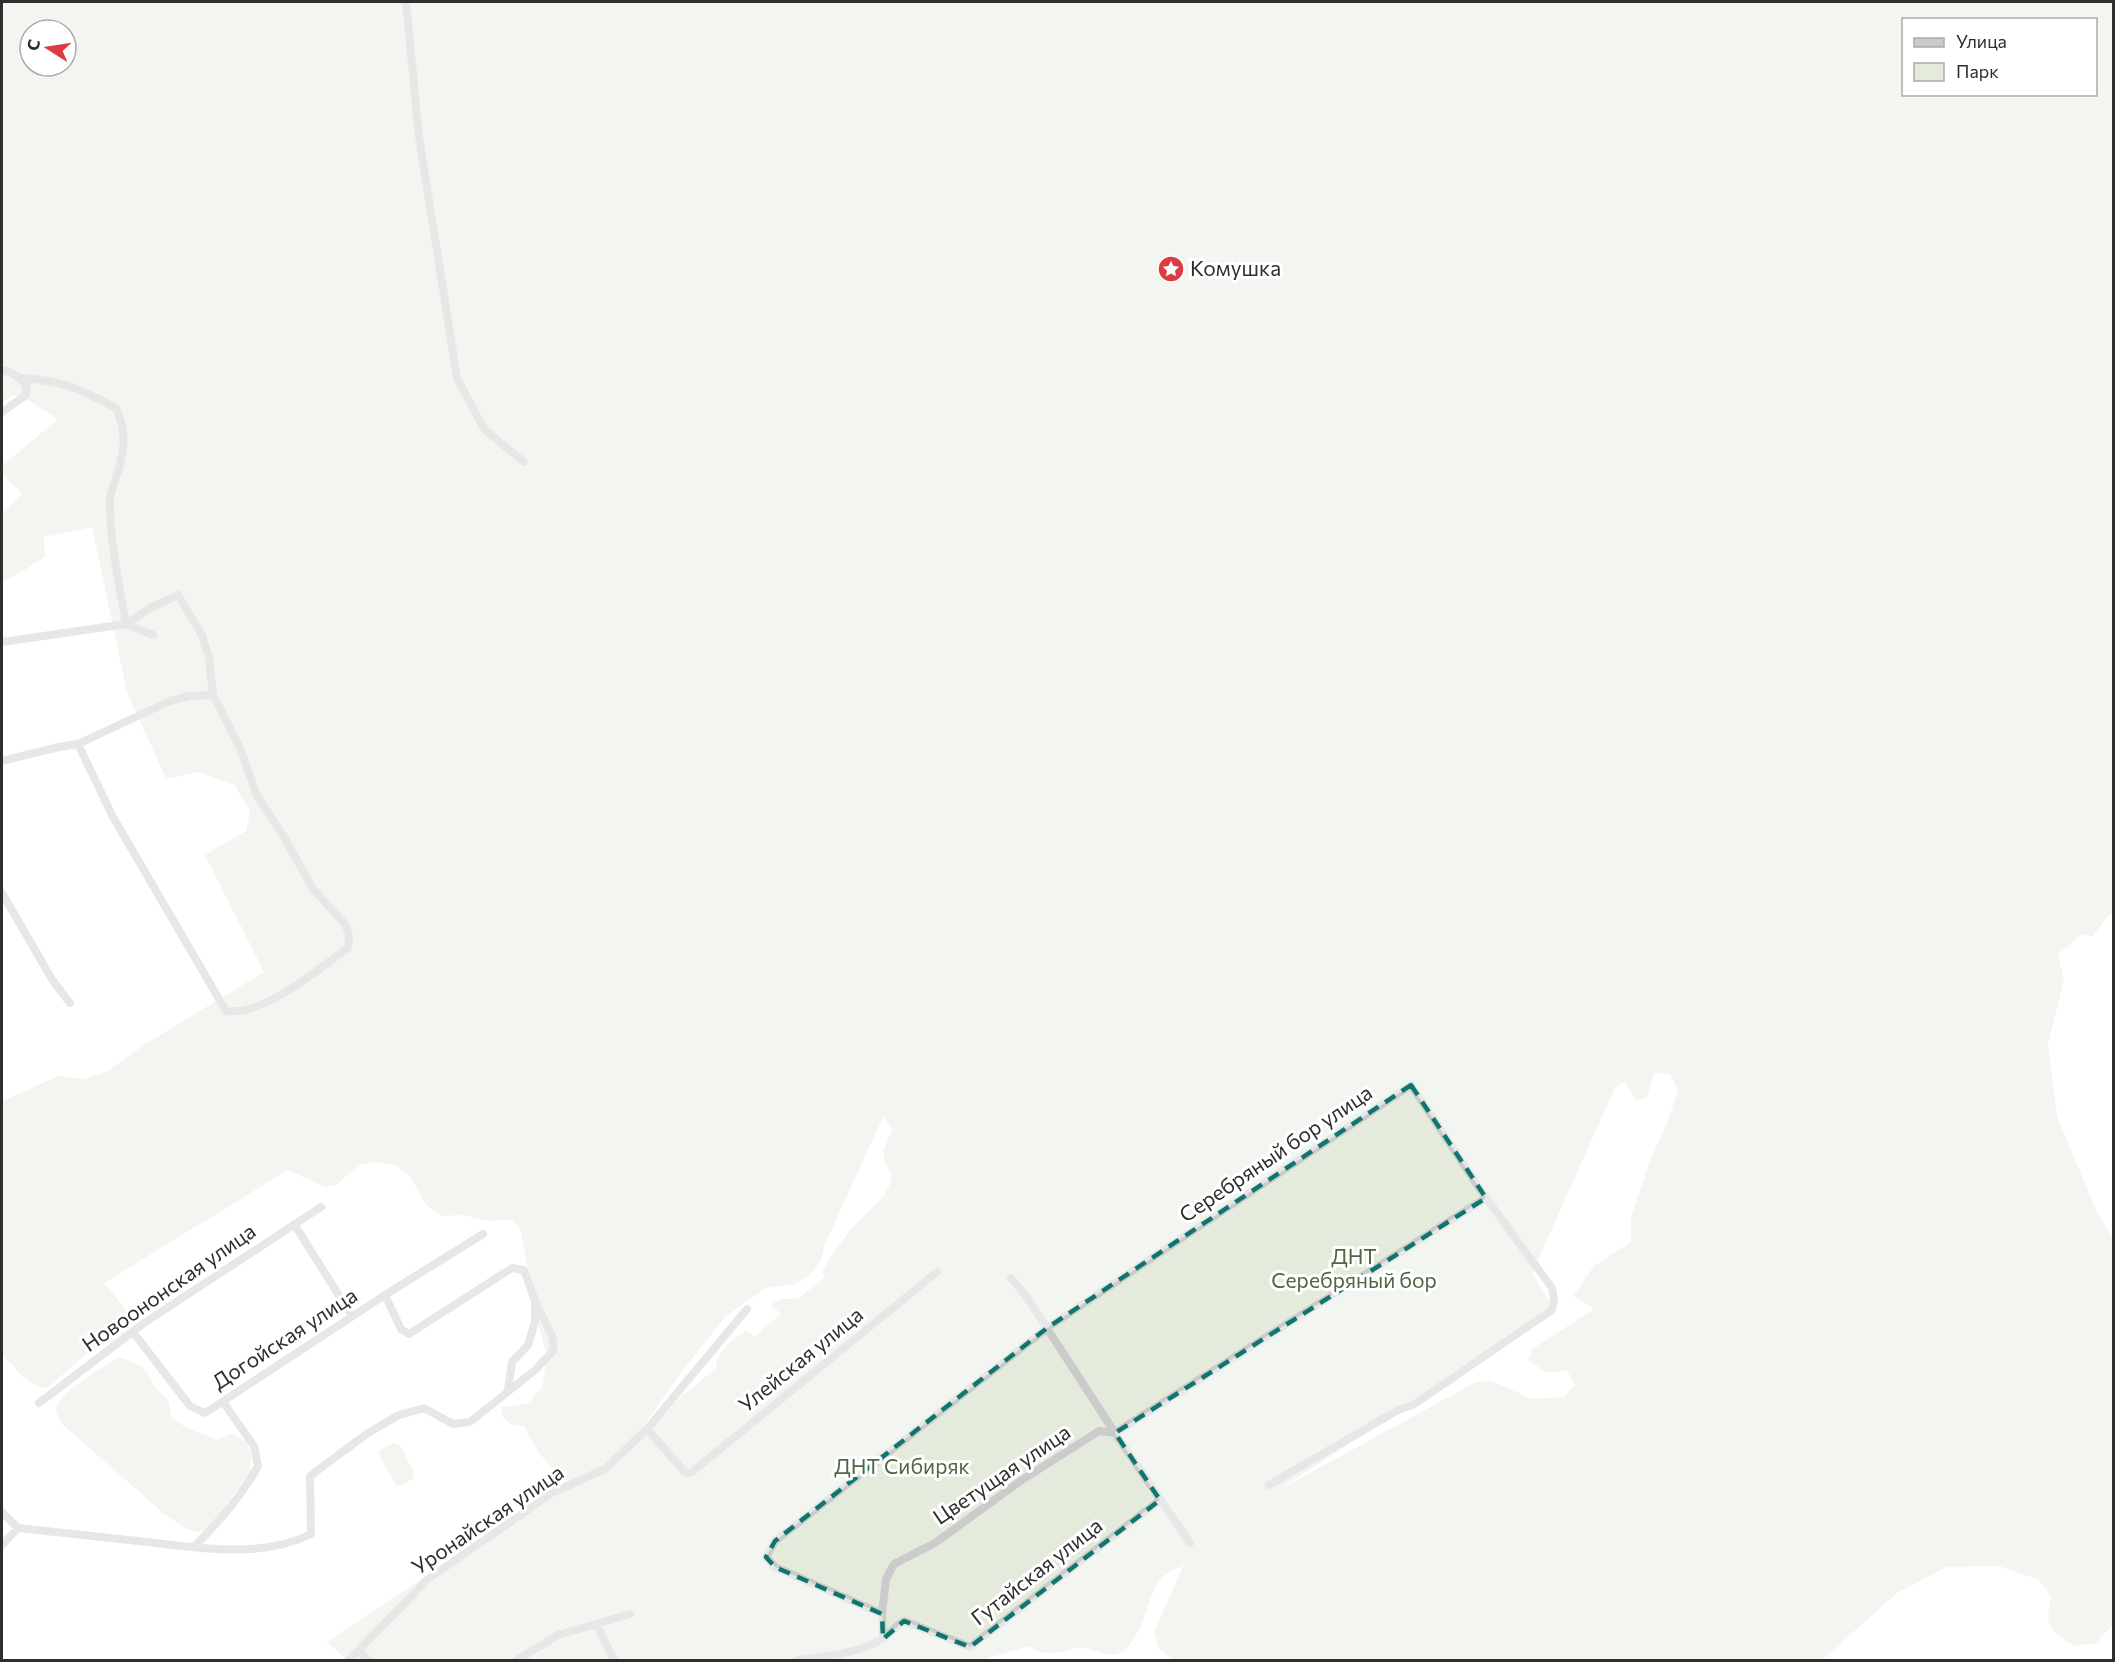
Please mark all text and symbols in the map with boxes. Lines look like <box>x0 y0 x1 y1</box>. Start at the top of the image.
north arrow <box>18 18 78 78</box>
legend <box>1902 18 2097 96</box>
text: Улица <box>1956 30 2007 52</box>
text: С <box>22 37 43 52</box>
text: Парк <box>1956 60 1999 82</box>
place icon: Комушка <box>1156 254 1186 284</box>
place label: Комушка <box>1190 255 1281 280</box>
street label: Серебряный бор улица <box>1174 1079 1376 1227</box>
street label: Новоононская улица <box>77 1217 260 1356</box>
park label: ДНТ Серебряный бор <box>1271 1243 1437 1292</box>
street label: Догойская улица <box>207 1282 361 1394</box>
street label: Улейская улица <box>733 1301 867 1417</box>
street label: Цветущая улица <box>928 1419 1075 1529</box>
park label: ДНТ Сибиряк <box>834 1453 970 1478</box>
street label: Уронайская улица <box>407 1459 568 1579</box>
street label: Гутайская улица <box>966 1512 1107 1630</box>

